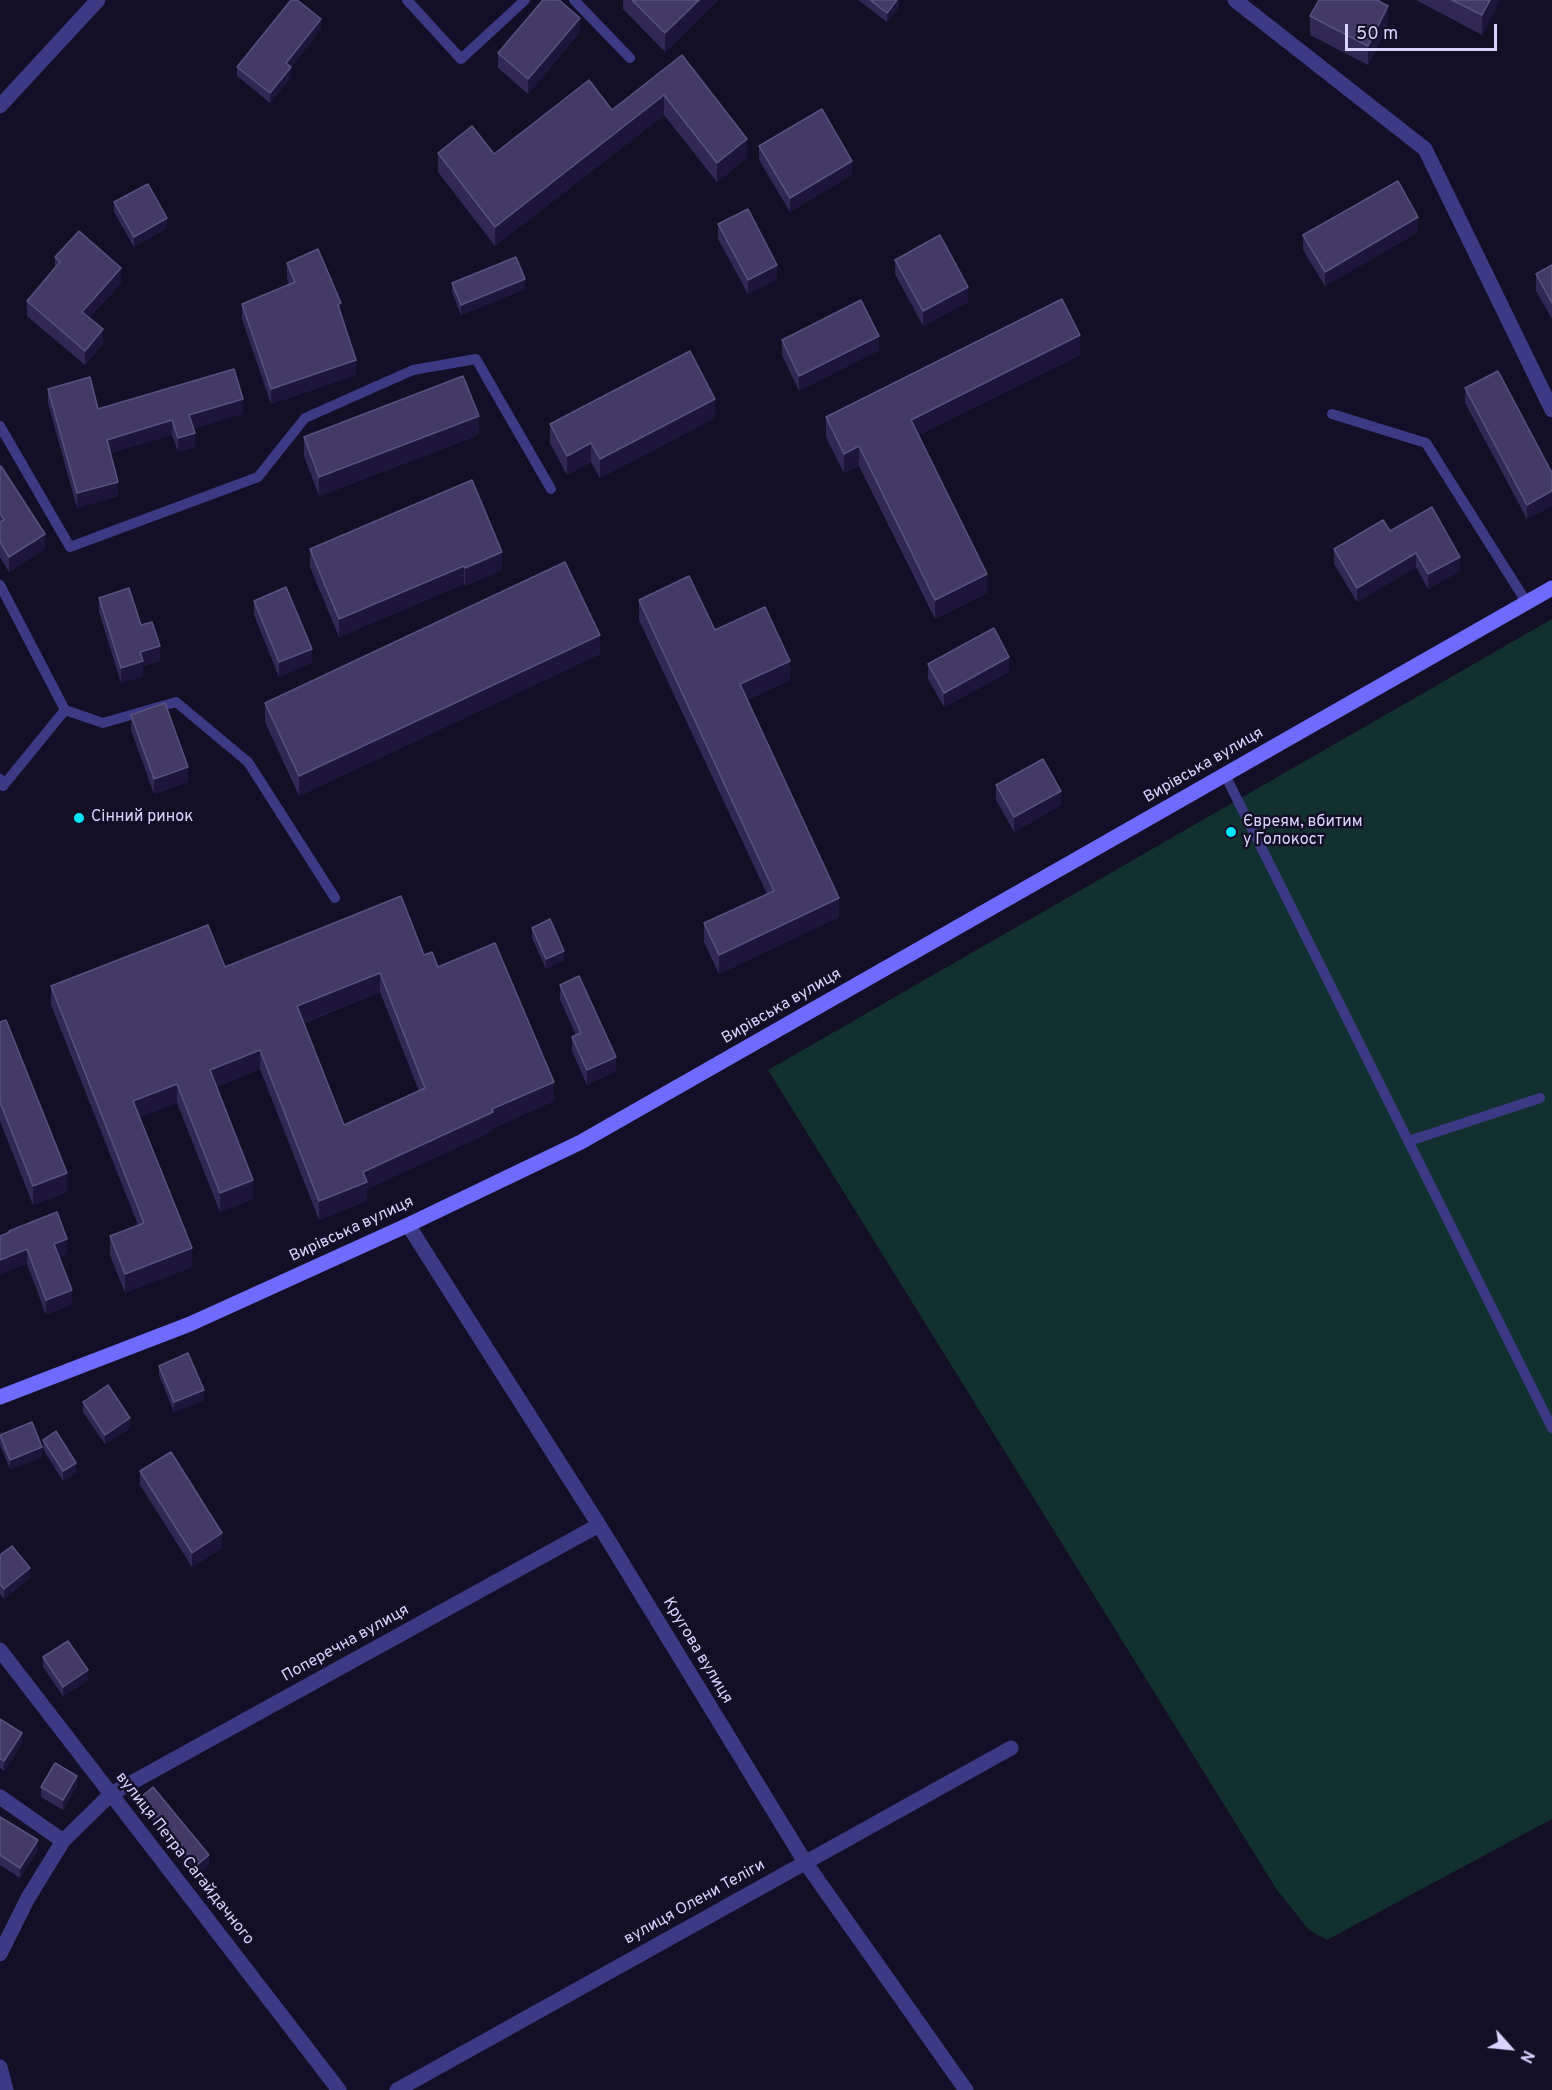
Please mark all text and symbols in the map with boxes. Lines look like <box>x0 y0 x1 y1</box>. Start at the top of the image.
scale bar <box>1348 12 1500 50</box>
text: 50 m <box>1356 23 1398 46</box>
street label: Вирівська вулиця <box>1141 724 1267 808</box>
place label: Сінний ринок <box>91 808 193 828</box>
marker: Сінний ринок <box>72 811 86 825</box>
place label: Євреям, вбитим у Голокост <box>1243 813 1363 851</box>
marker: Євреям, вбитим у Голокост <box>1224 825 1238 839</box>
street label: Вирівська вулиця <box>719 965 845 1049</box>
street label: Вирівська вулиця <box>287 1193 417 1267</box>
street label: Кругова вулиця <box>658 1595 736 1707</box>
street label: Поперечна вулиця <box>279 1601 413 1687</box>
street label: вулиця Петра Сагайдачного <box>111 1769 257 1949</box>
street label: вулиця Олени Теліги <box>621 1856 769 1950</box>
north arrow <box>1480 2018 1540 2078</box>
text: N <box>1515 2047 1538 2066</box>

